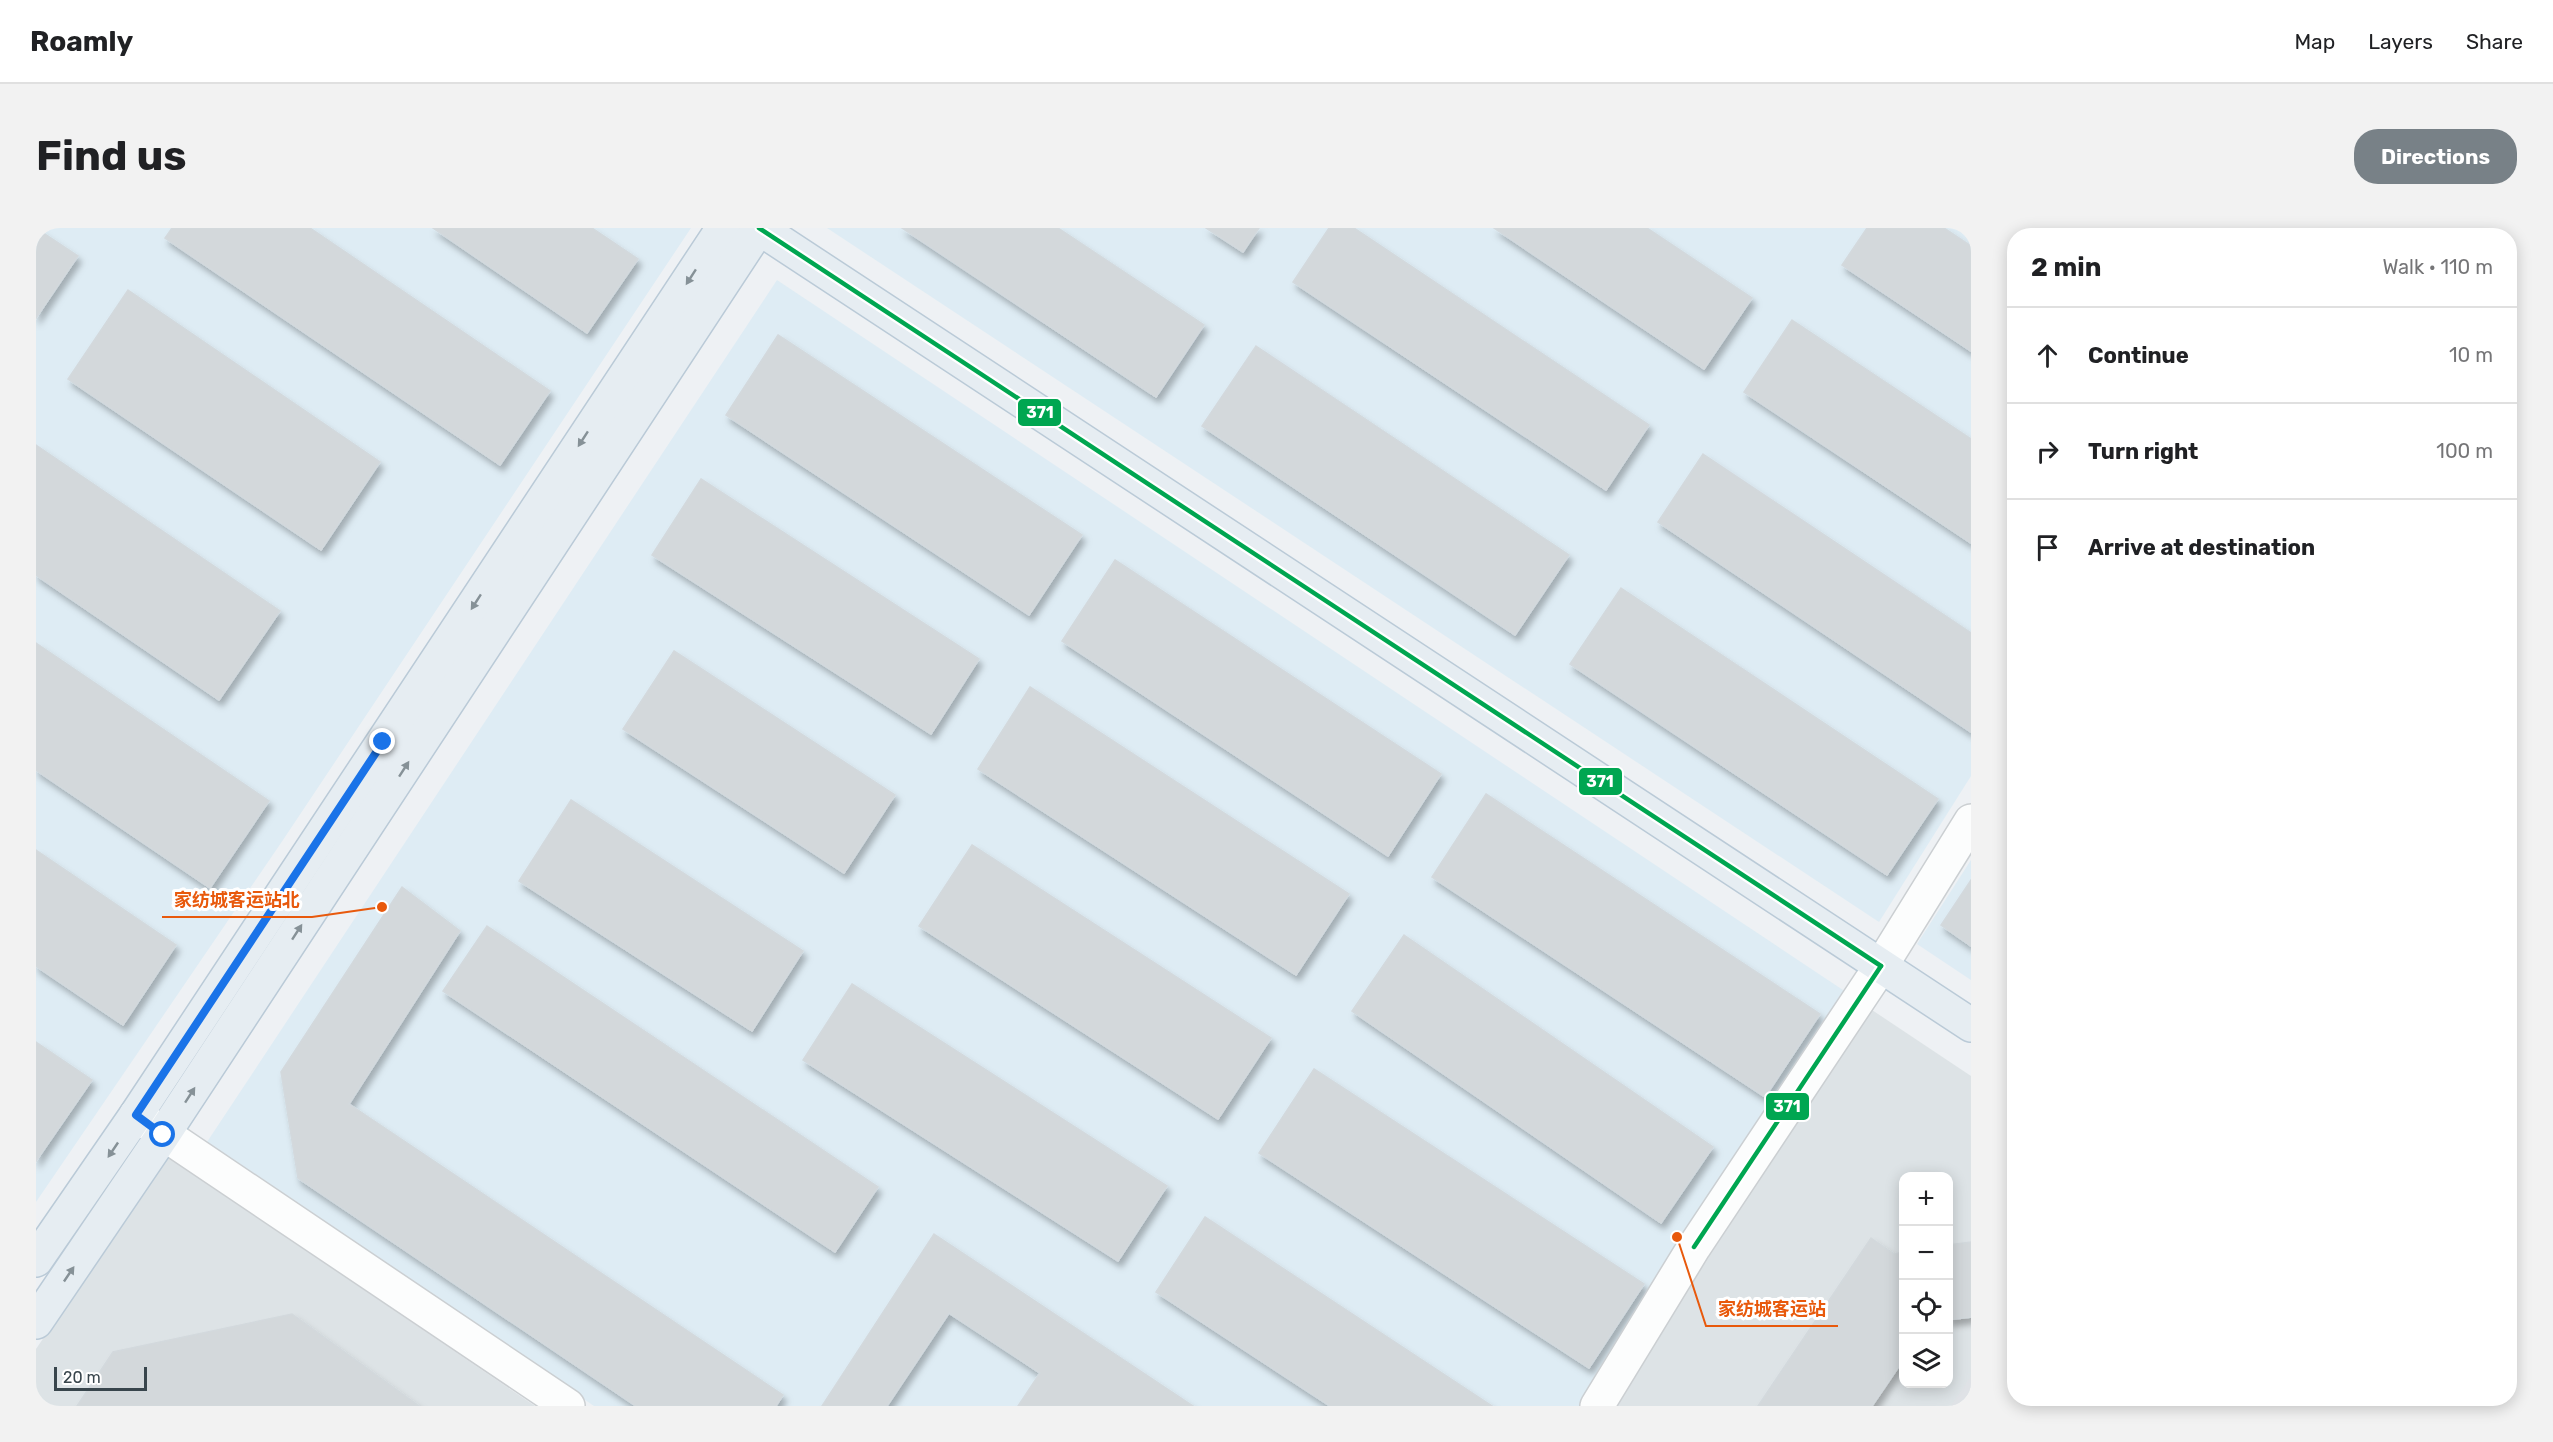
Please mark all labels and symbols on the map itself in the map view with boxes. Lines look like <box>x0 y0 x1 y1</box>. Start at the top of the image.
one-way arrow <box>685 269 696 285</box>
line badge: 371 <box>1017 398 1062 427</box>
text: 371 <box>1026 403 1054 422</box>
one-way arrow <box>577 431 589 447</box>
one-way arrow <box>470 594 481 610</box>
route end <box>369 728 395 754</box>
one-way arrow <box>398 761 409 777</box>
line badge: 371 <box>1578 767 1623 796</box>
text: 371 <box>1586 772 1614 791</box>
callout: 家纺城客运站北 <box>162 881 312 917</box>
text: 家纺城客运站北 <box>174 889 300 911</box>
one-way arrow <box>291 924 302 940</box>
one-way arrow <box>184 1087 195 1103</box>
line badge: 371 <box>1765 1092 1810 1121</box>
text: 371 <box>1773 1097 1801 1116</box>
route start <box>149 1121 175 1147</box>
one-way arrow <box>107 1141 118 1158</box>
one-way arrow <box>63 1266 74 1282</box>
callout: 家纺城客运站 <box>1706 1290 1838 1326</box>
text: 家纺城客运站 <box>1718 1298 1826 1320</box>
scale bar <box>54 1364 147 1392</box>

